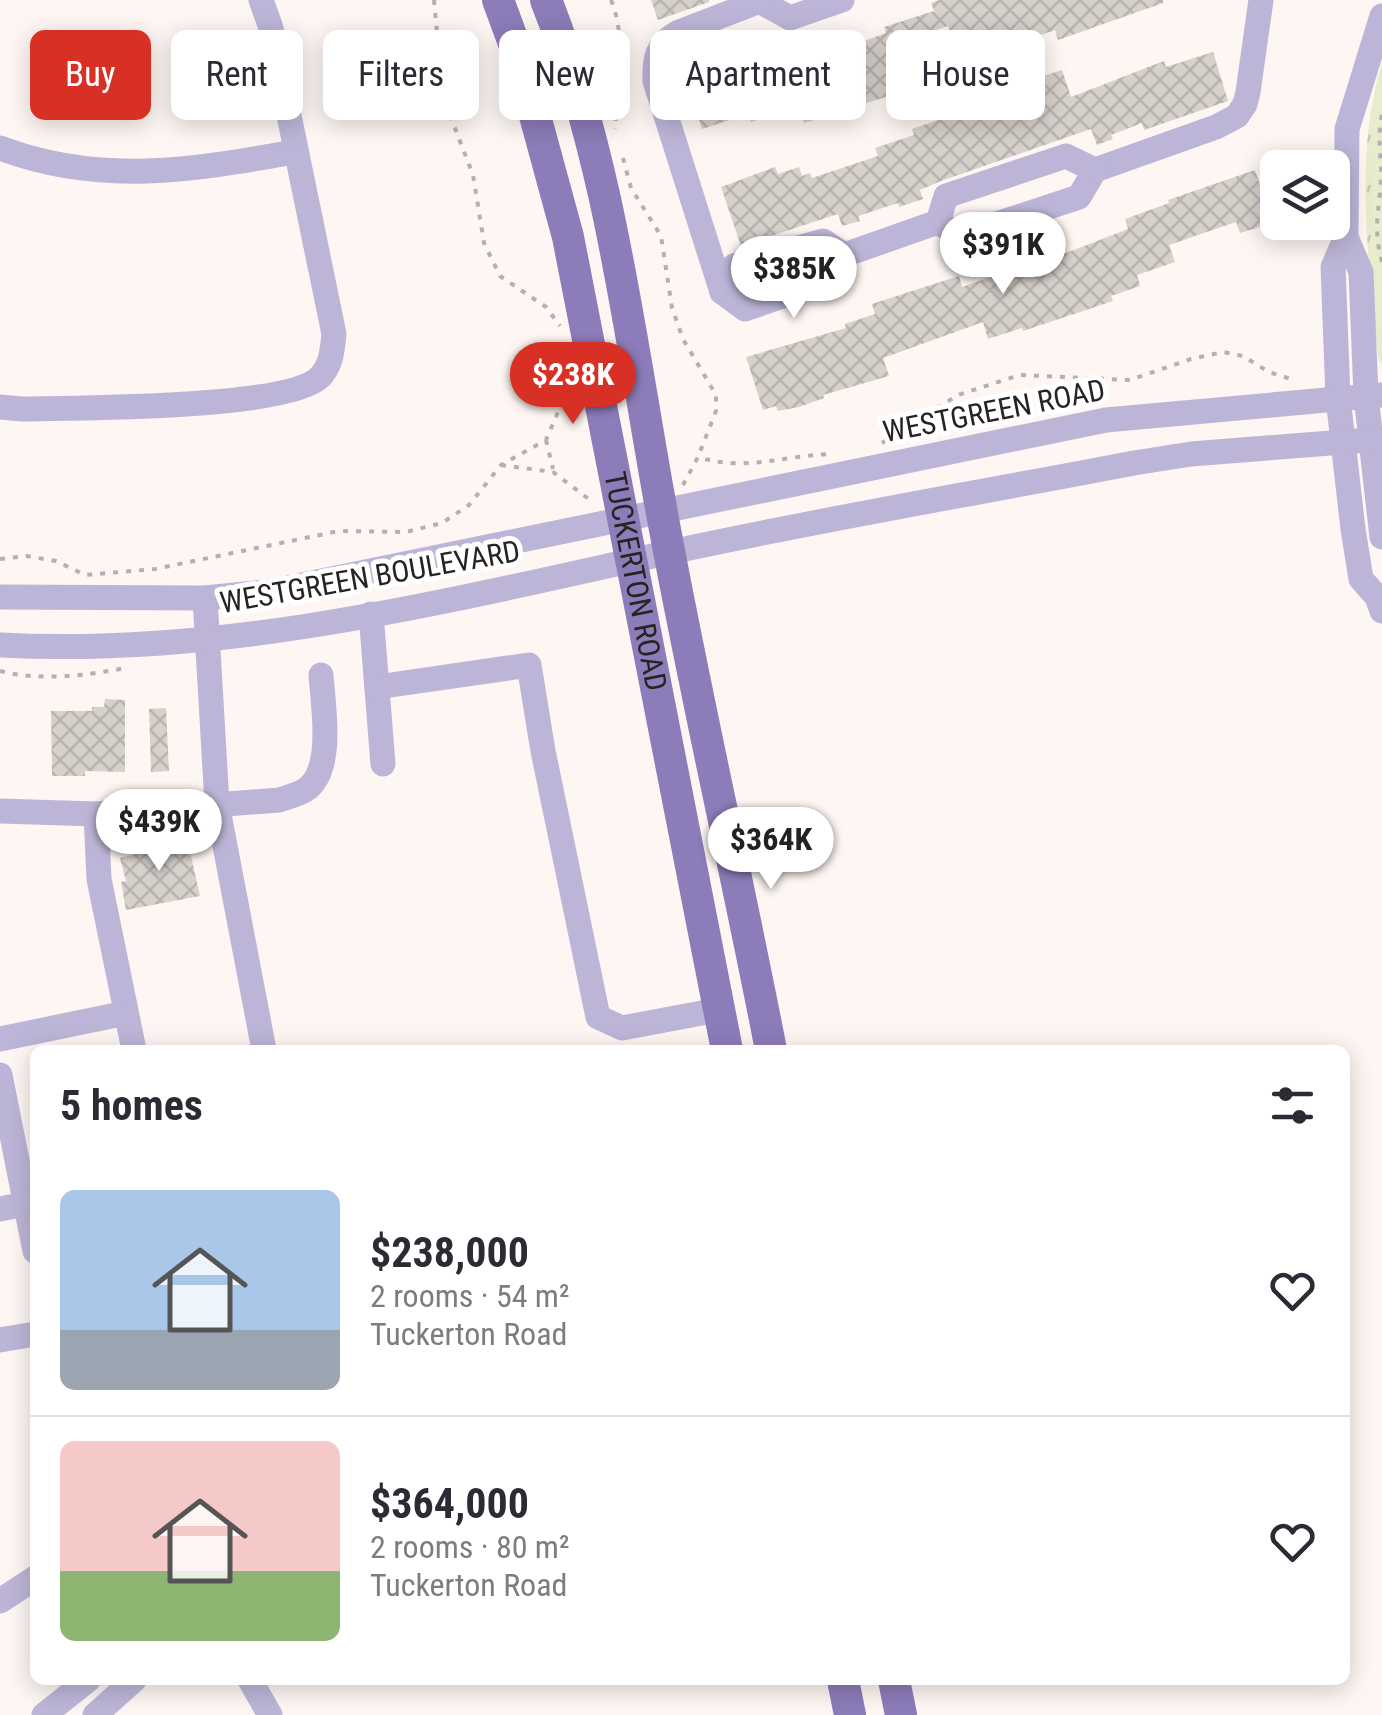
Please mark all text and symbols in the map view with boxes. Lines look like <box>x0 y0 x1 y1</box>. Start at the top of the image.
chip: Buy <box>30 30 151 120</box>
chip: Rent <box>171 30 303 120</box>
chip: Filters <box>323 30 479 120</box>
chip: New <box>499 30 630 120</box>
chip: Apartment <box>650 30 866 120</box>
chip: House <box>886 30 1045 120</box>
map controls <box>1260 150 1350 240</box>
button: layers <box>1260 150 1350 240</box>
pin: $391K <box>933 212 1073 297</box>
text: $391K <box>962 225 1044 263</box>
pin: $385K <box>724 236 864 321</box>
text: $385K <box>753 249 835 287</box>
pin: $238K <box>503 342 643 427</box>
text: $238K <box>532 355 614 393</box>
street label: WESTGREEN ROAD <box>880 372 1108 449</box>
street label: TUCKERTON ROAD <box>597 469 674 694</box>
street label: WESTGREEN BOULEVARD <box>217 533 523 620</box>
pin: $439K <box>89 789 229 874</box>
text: $439K <box>118 802 200 840</box>
pin: $364K <box>701 807 841 892</box>
text: $364K <box>730 820 812 858</box>
icon: filters <box>1265 1078 1320 1133</box>
text: 5 homes <box>60 1081 203 1130</box>
text: $238,000 <box>370 1228 529 1277</box>
icon: home <box>140 1230 260 1350</box>
icon: heart <box>1265 1263 1320 1318</box>
text: 2 rooms · 54 m² <box>370 1277 569 1315</box>
text: Tuckerton Road <box>370 1315 567 1353</box>
text: $364,000 <box>370 1479 529 1528</box>
icon: home <box>140 1481 260 1601</box>
icon: heart <box>1265 1514 1320 1569</box>
text: 2 rooms · 80 m² <box>370 1528 569 1566</box>
text: Tuckerton Road <box>370 1566 567 1604</box>

